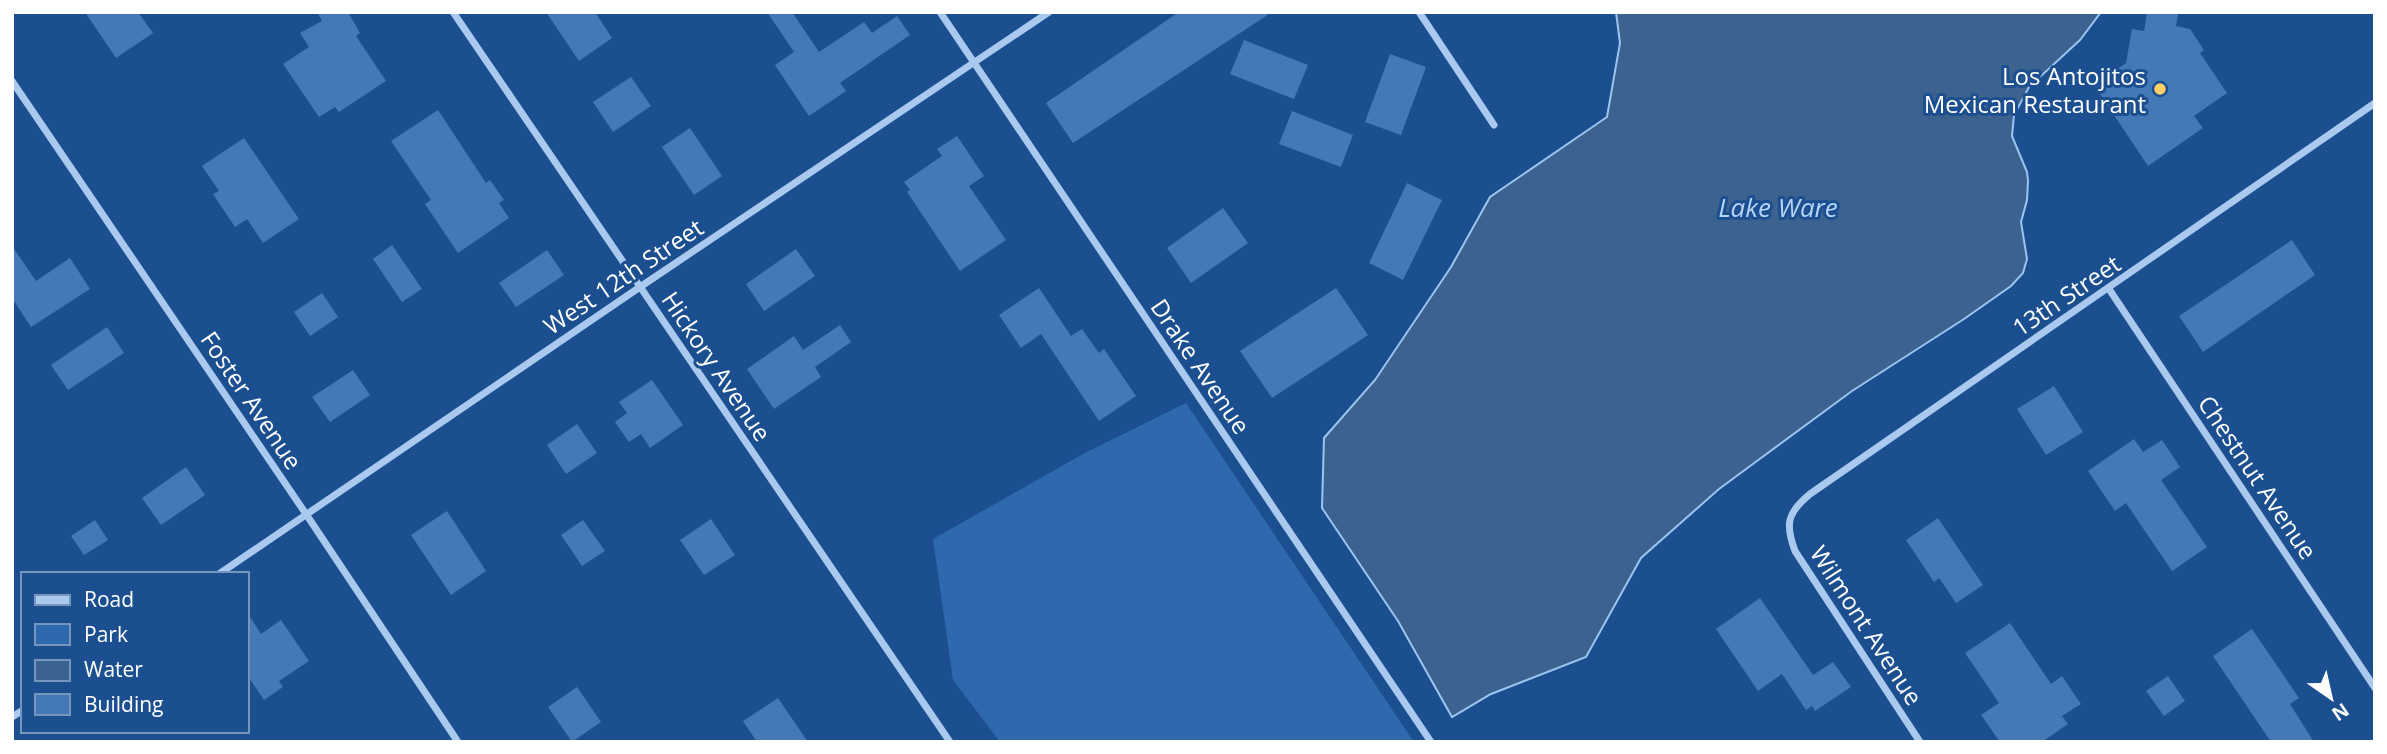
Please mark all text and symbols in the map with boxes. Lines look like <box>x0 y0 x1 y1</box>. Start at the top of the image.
place label: Los Antojitos Mexican Restaurant <box>1924 59 2146 120</box>
marker: Los Antojitos Mexican Restaurant <box>2152 81 2168 97</box>
water label: Lake Ware <box>1718 189 1838 225</box>
street label: West 12th Street <box>537 210 709 342</box>
street label: 13th Street <box>2005 247 2127 343</box>
street label: Hickory Avenue <box>655 285 779 447</box>
street label: Drake Avenue <box>1144 292 1258 440</box>
street label: Foster Avenue <box>194 324 310 476</box>
street label: Chestnut Avenue <box>2191 389 2325 565</box>
street label: Wilmont Avenue <box>1803 539 1931 711</box>
legend <box>21 572 248 733</box>
text: Road <box>84 585 134 613</box>
text: Park <box>84 620 128 648</box>
text: Water <box>84 655 143 683</box>
north arrow <box>2296 663 2366 733</box>
text: Building <box>84 690 163 718</box>
text: N <box>2327 697 2354 727</box>

